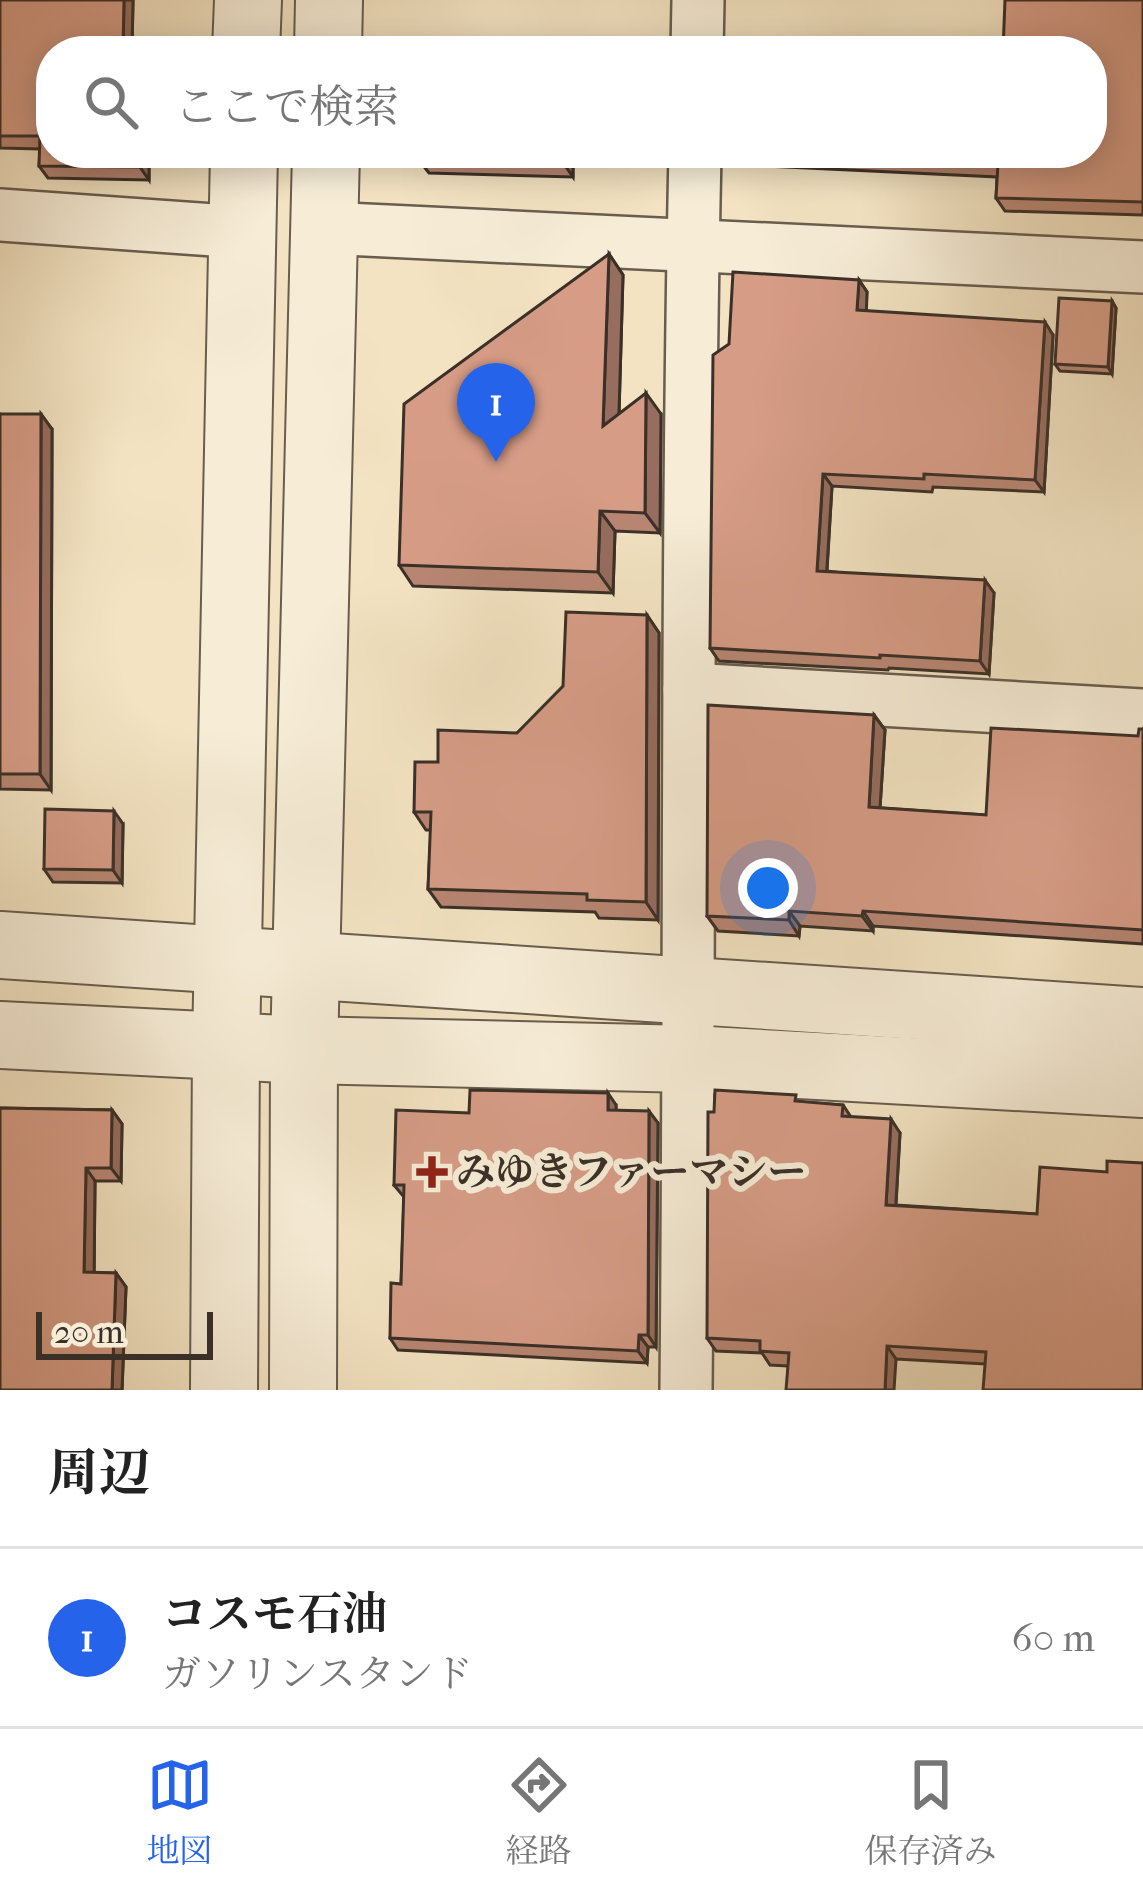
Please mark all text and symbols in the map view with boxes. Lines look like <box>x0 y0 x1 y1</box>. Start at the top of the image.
search box <box>36 36 1107 168</box>
icon: search <box>78 69 144 135</box>
text: ここで検索 <box>174 81 399 134</box>
pin: 1 <box>457 363 535 462</box>
your location <box>738 858 798 918</box>
place label: みゆきファーマシー <box>456 1149 806 1195</box>
marker: みゆきファーマシー <box>419 1159 445 1185</box>
scale bar <box>36 1306 213 1359</box>
text: 20 m <box>54 1313 124 1352</box>
text: 周辺 <box>48 1443 150 1503</box>
text: コスモ石油 <box>162 1588 387 1641</box>
text: 1 <box>80 1615 94 1661</box>
text: 60 m <box>1012 1615 1095 1661</box>
text: ガソリンスタンド <box>162 1651 473 1697</box>
tab: 地図 <box>147 1752 213 1871</box>
tab: 経路 <box>506 1752 572 1871</box>
tab: 保存済み <box>865 1752 997 1871</box>

